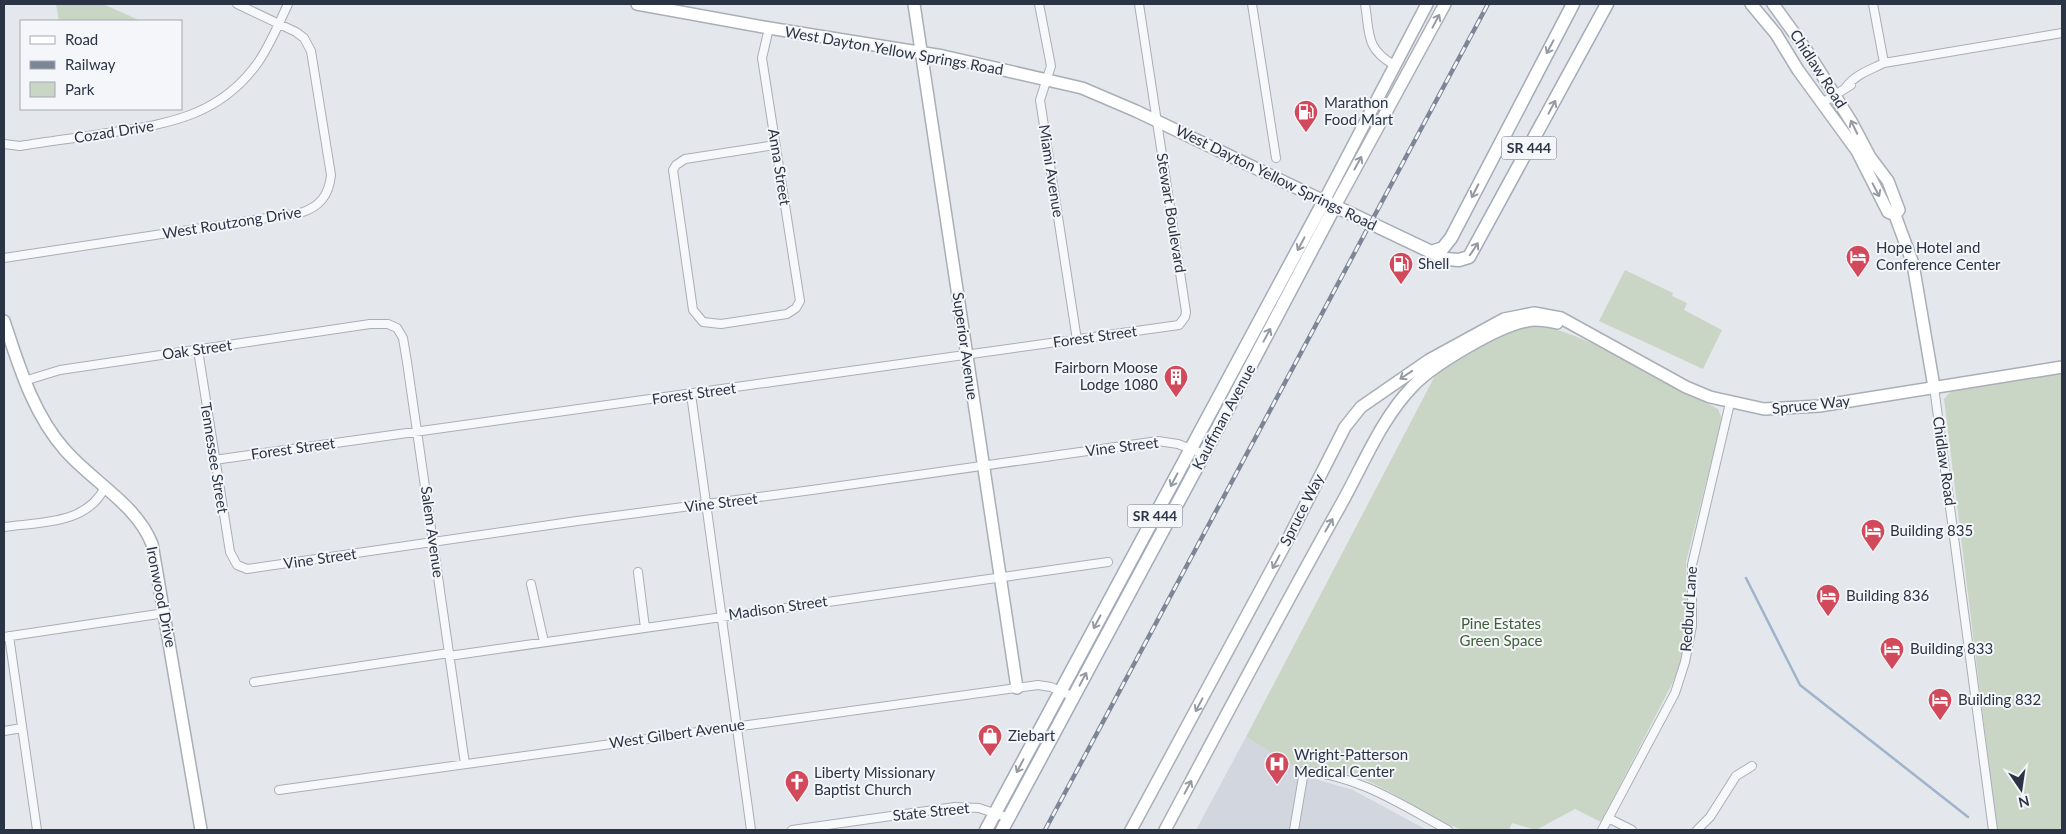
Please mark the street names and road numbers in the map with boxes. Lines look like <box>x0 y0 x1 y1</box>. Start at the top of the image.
street label: West Dayton Yellow Springs Road <box>783 22 1005 78</box>
street label: Chidlaw Road <box>1787 26 1851 111</box>
street label: Cozad Drive <box>73 116 155 146</box>
street label: West Dayton Yellow Springs Road <box>1173 120 1380 234</box>
street label: Miami Avenue <box>1036 123 1068 219</box>
street label: Anna Street <box>765 127 795 207</box>
road number: SR 444 <box>1502 136 1556 160</box>
street label: Stewart Boulevard <box>1154 152 1190 274</box>
street label: West Routzong Drive <box>161 202 303 242</box>
street label: Superior Avenue <box>950 291 982 401</box>
street label: Forest Street <box>1052 321 1139 351</box>
street label: Oak Street <box>161 335 233 363</box>
street label: Kauffman Avenue <box>1188 361 1259 472</box>
street label: Forest Street <box>651 378 738 408</box>
street label: Spruce Way <box>1771 391 1851 417</box>
street label: Tennessee Street <box>197 401 233 515</box>
street label: Chidlaw Road <box>1930 415 1960 507</box>
street label: Forest Street <box>250 433 337 463</box>
street label: Vine Street <box>1084 433 1160 459</box>
street label: Spruce Way <box>1275 470 1327 549</box>
street label: Salem Avenue <box>418 485 448 579</box>
street label: Vine Street <box>683 489 759 515</box>
road number: SR 444 <box>1128 504 1182 528</box>
street label: Vine Street <box>282 544 358 572</box>
street label: Ironwood Drive <box>143 545 181 649</box>
street label: Redbud Lane <box>1676 565 1700 652</box>
street label: Madison Street <box>727 591 829 623</box>
street label: West Gilbert Avenue <box>608 715 746 751</box>
street label: State Street <box>892 798 971 824</box>

